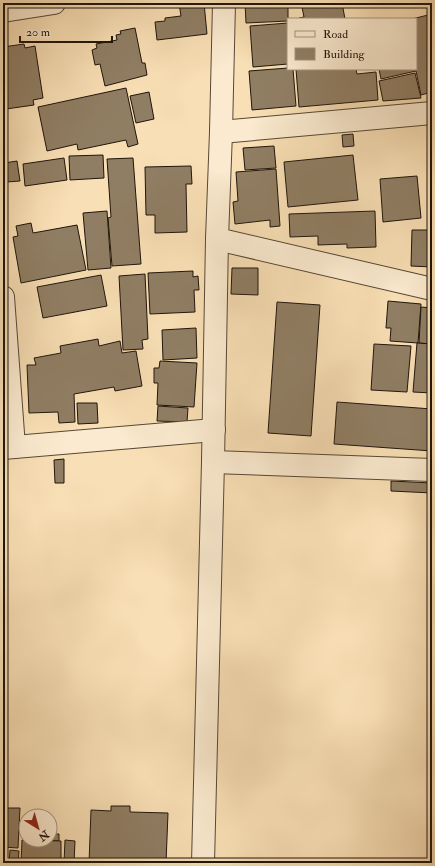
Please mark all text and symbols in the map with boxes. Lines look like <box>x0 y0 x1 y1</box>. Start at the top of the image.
scale bar <box>20 18 112 44</box>
legend <box>287 18 417 70</box>
text: 20 m <box>26 25 51 40</box>
text: Road <box>323 27 348 42</box>
text: Building <box>323 47 366 62</box>
north arrow <box>18 808 58 848</box>
text: N <box>35 827 52 844</box>

